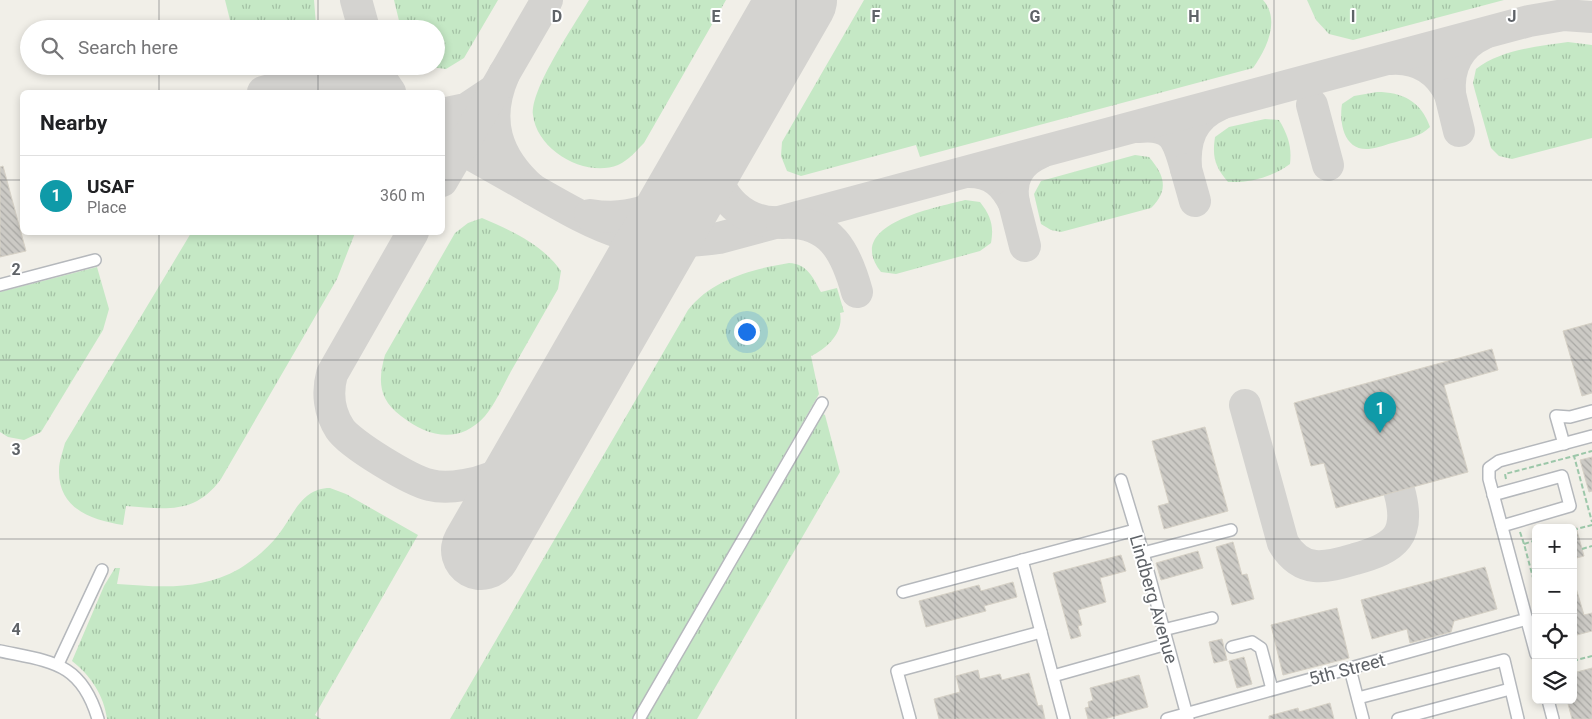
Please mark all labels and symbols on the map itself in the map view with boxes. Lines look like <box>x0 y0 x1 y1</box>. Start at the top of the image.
text: D <box>552 7 562 26</box>
text: E <box>712 7 721 26</box>
text: F <box>872 7 881 26</box>
text: G <box>1030 7 1041 26</box>
text: H <box>1188 7 1200 26</box>
text: I <box>1351 7 1355 26</box>
text: J <box>1508 7 1516 26</box>
text: 2 <box>11 260 21 279</box>
your location <box>734 319 760 345</box>
pin: 1 <box>1364 392 1396 433</box>
text: 3 <box>11 440 21 459</box>
street label: Lindberg Avenue <box>1126 532 1182 666</box>
text: 4 <box>11 620 21 639</box>
street label: 5th Street <box>1307 649 1387 689</box>

